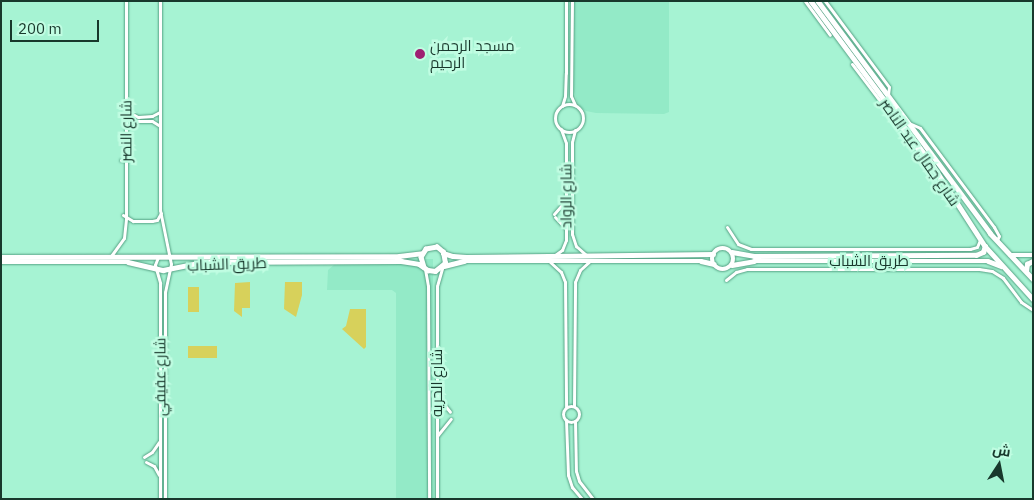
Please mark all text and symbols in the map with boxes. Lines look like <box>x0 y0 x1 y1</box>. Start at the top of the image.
scale bar <box>12 10 101 42</box>
text: 200 m <box>18 19 62 38</box>
place label: مسجد الرحمن الرحيم <box>430 36 515 71</box>
marker: مسجد الرحمن الرحيم <box>414 48 426 60</box>
street label: شارع جمال عبد الناصر <box>876 95 964 209</box>
street label: شارع النصر <box>117 100 135 162</box>
street label: شارع الرواد <box>557 164 575 228</box>
street label: طريق الشباب <box>829 252 909 270</box>
street label: طريق الشباب <box>187 254 267 274</box>
street label: شارع عفيفي <box>151 338 169 416</box>
street label: شارع الحريه <box>428 349 446 417</box>
north arrow <box>974 440 1024 490</box>
text: ش <box>991 440 1012 461</box>

